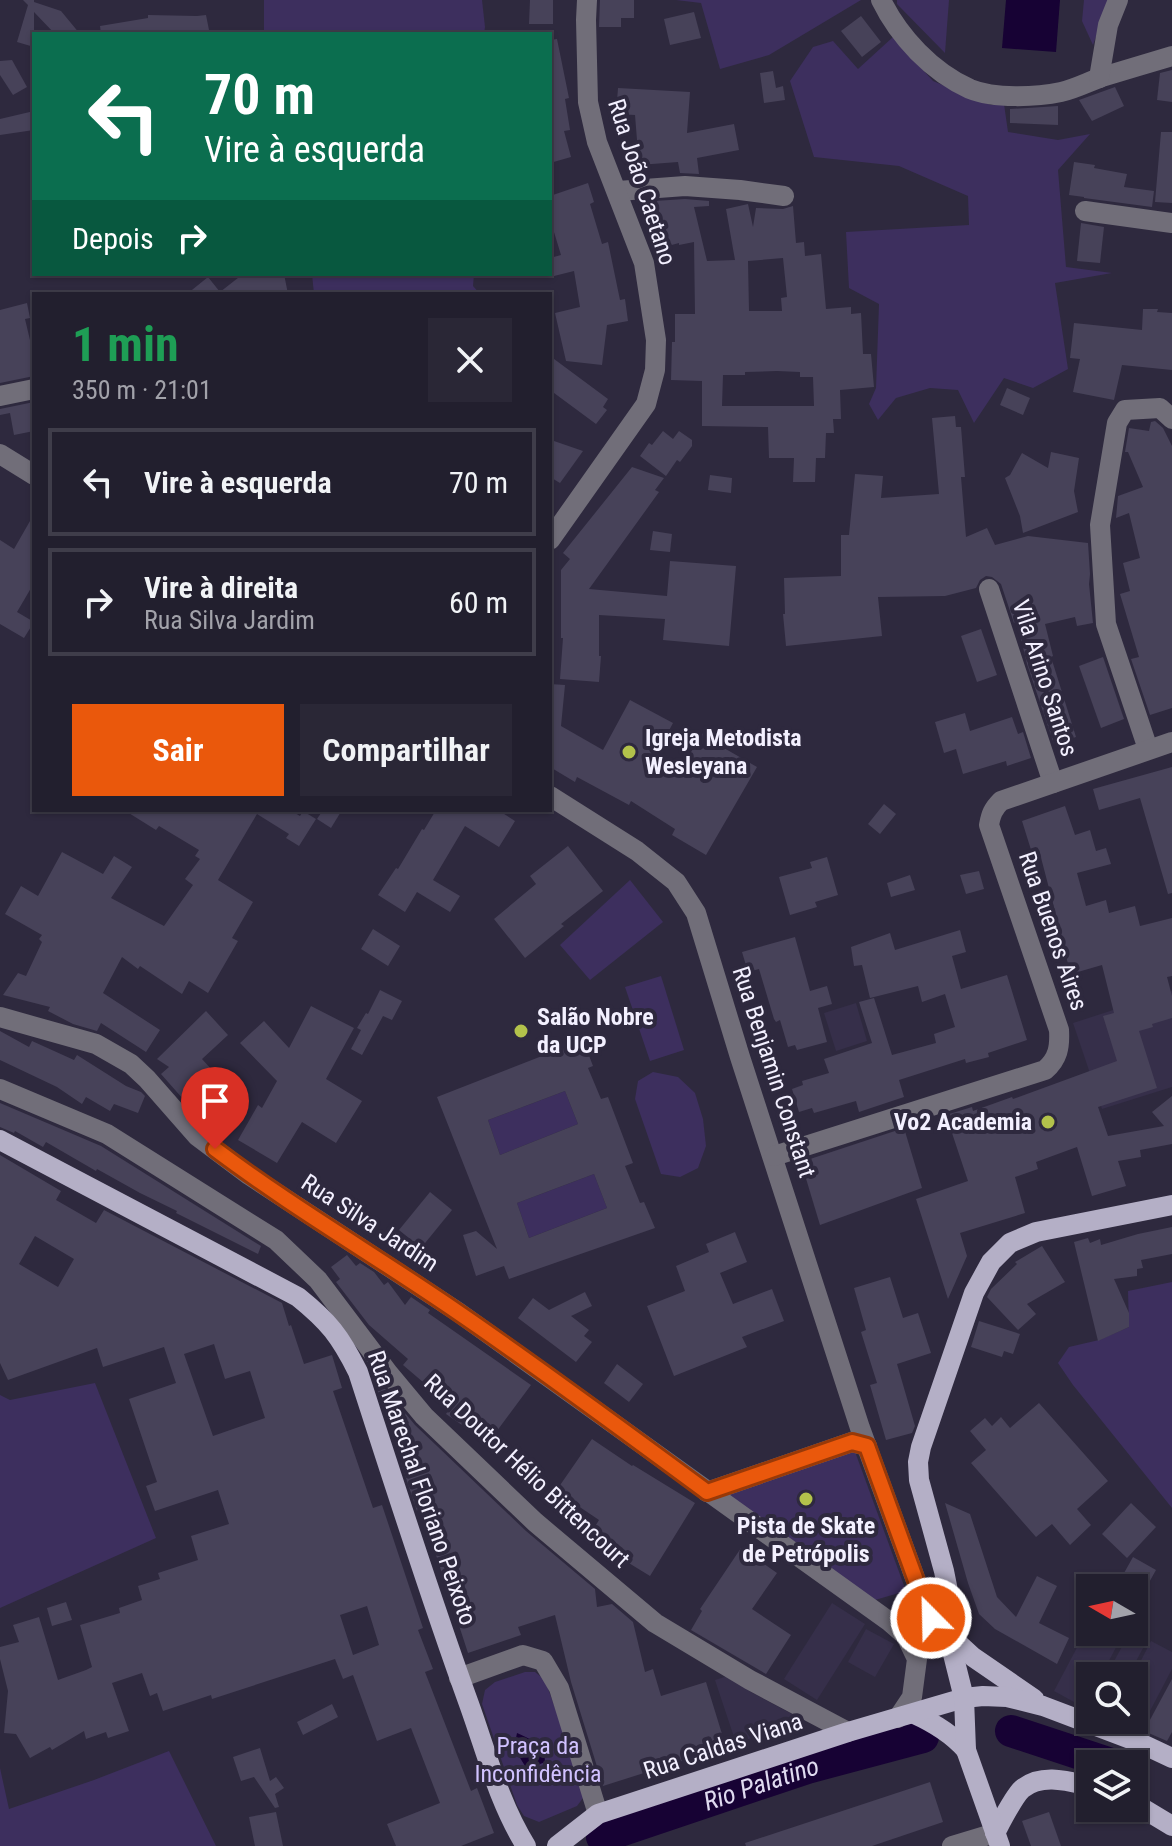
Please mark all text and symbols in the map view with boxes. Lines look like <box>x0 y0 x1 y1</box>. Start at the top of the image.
text: 70 m <box>204 62 315 128</box>
icon: left <box>72 64 176 168</box>
street label: Rua João Caetano <box>602 96 682 268</box>
text: Vire à esquerda <box>204 129 425 171</box>
icon: right <box>170 216 214 260</box>
text: Depois <box>72 221 154 256</box>
text: 1 min <box>72 316 179 373</box>
button: close <box>428 318 512 402</box>
text: 350 m · 21:01 <box>72 375 212 405</box>
icon: left <box>76 460 120 504</box>
text: Vire à esquerda <box>144 465 332 500</box>
text: 70 m <box>449 465 508 500</box>
text: Vire à direita <box>144 570 298 605</box>
icon: right <box>76 580 120 624</box>
text: 60 m <box>449 585 508 620</box>
street label: Vila Arino Santos <box>1007 596 1083 760</box>
text: Rua Silva Jardim <box>144 605 315 635</box>
button: Sair <box>72 704 284 796</box>
button: Compartilhar <box>300 704 512 796</box>
place label: Igreja Metodista Wesleyana <box>645 724 802 780</box>
marker: Igreja Metodista Wesleyana <box>620 743 638 761</box>
street label: Rua Buenos Aires <box>1013 848 1093 1014</box>
street label: Rua Benjamin Constant <box>727 963 821 1181</box>
place label: Salão Nobre da UCP <box>537 1003 654 1059</box>
marker: Salão Nobre da UCP <box>512 1022 530 1040</box>
pin <box>181 1067 249 1149</box>
icon: arrive <box>193 1079 237 1123</box>
place label: Vo2 Academia <box>894 1108 1032 1136</box>
marker: Vo2 Academia <box>1039 1113 1057 1131</box>
street label: Rua Silva Jardim <box>296 1168 444 1278</box>
street label: Rua Marechal Floriano Peixoto <box>362 1347 482 1629</box>
street label: Rua Doutor Hélio Bittencourt <box>419 1368 635 1574</box>
marker: Pista de Skate de Petrópolis <box>797 1490 815 1508</box>
place label: Pista de Skate de Petrópolis <box>737 1512 875 1568</box>
north arrow <box>1076 1574 1148 1646</box>
map controls <box>1076 1574 1148 1822</box>
position arrow <box>889 1576 973 1660</box>
button: search <box>1076 1662 1148 1734</box>
street label: Rua Caldas Viana <box>640 1707 806 1785</box>
park label: Praça da Inconfidência <box>474 1732 602 1788</box>
button: layers <box>1076 1750 1148 1822</box>
water label: Rio Palatino <box>700 1751 822 1817</box>

